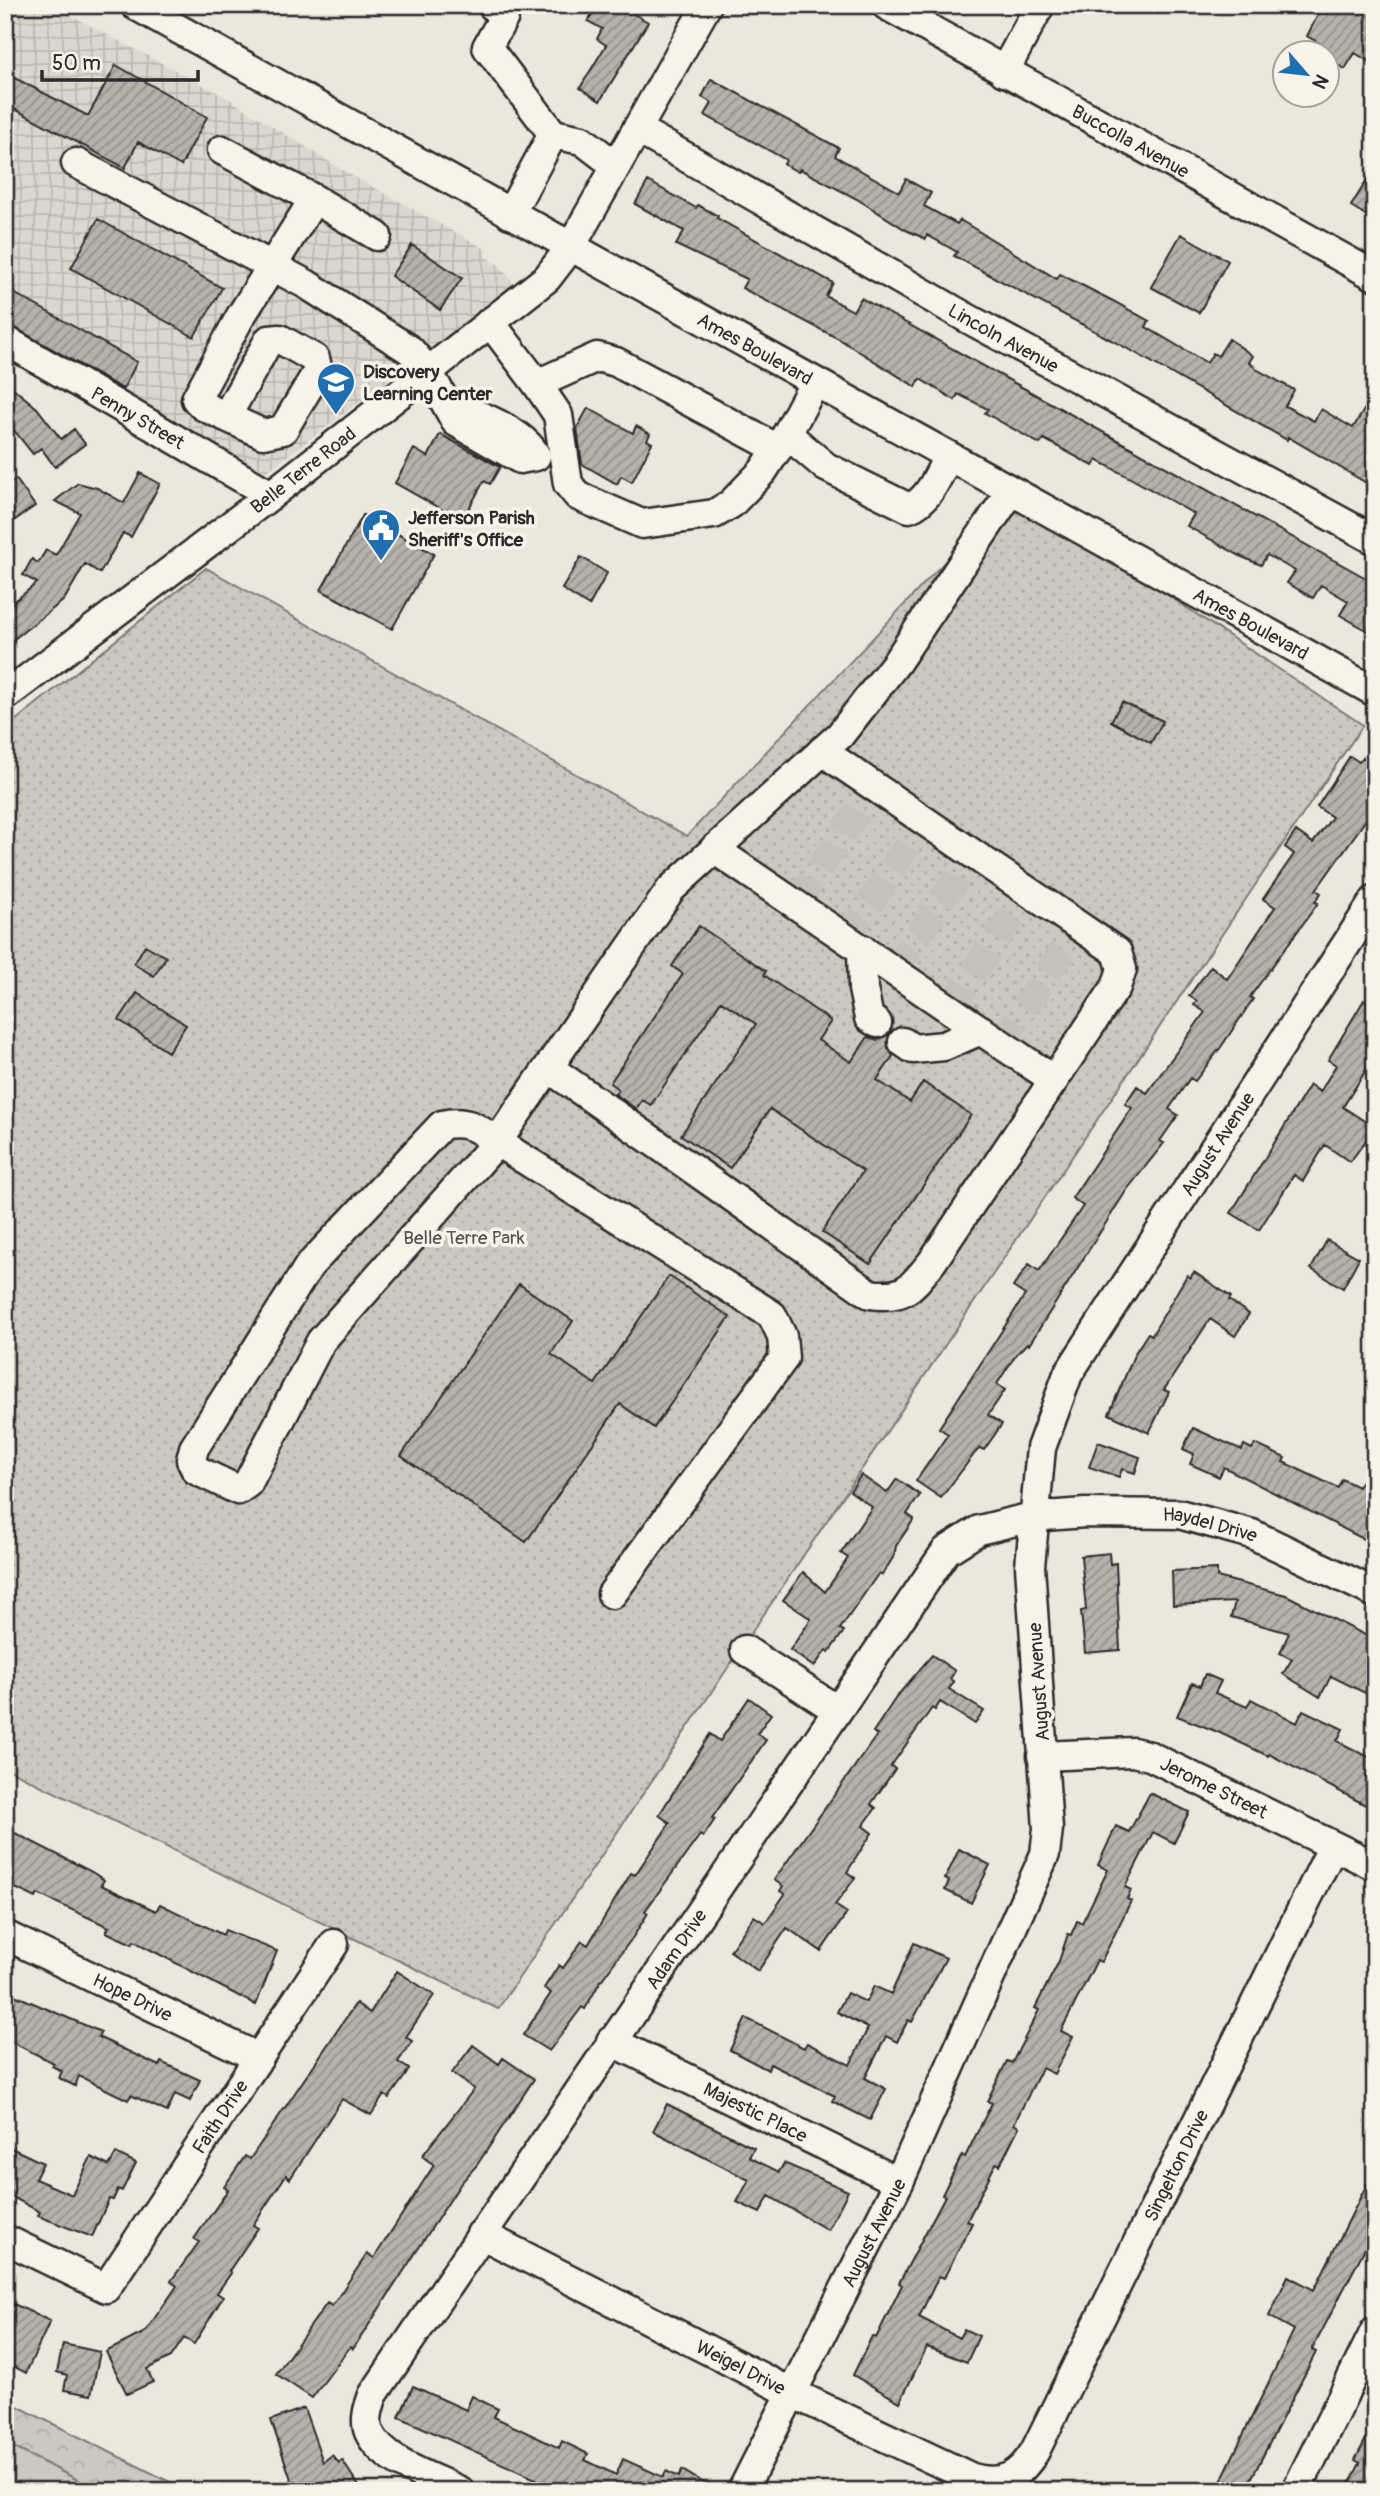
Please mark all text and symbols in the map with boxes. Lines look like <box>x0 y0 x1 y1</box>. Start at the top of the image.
scale bar <box>42 38 198 82</box>
north arrow <box>1272 38 1342 108</box>
text: 50 m <box>52 50 101 77</box>
text: N <box>1306 70 1334 93</box>
street label: Buccolla Avenue <box>1068 100 1194 184</box>
street label: Lincoln Avenue <box>944 299 1063 379</box>
street label: Ames Boulevard <box>693 308 817 391</box>
place label: Discovery Learning Center <box>363 360 492 406</box>
school or university icon: Discovery Learning Center <box>315 361 357 416</box>
street label: Penny Street <box>86 382 189 455</box>
street label: Belle Terre Road <box>246 422 361 519</box>
place label: Jefferson Parish Sheriff's Office <box>408 506 535 552</box>
public building icon: Jefferson Parish Sheriff's Office <box>360 507 402 562</box>
street label: Ames Boulevard <box>1189 583 1313 666</box>
street label: August Avenue <box>1176 1087 1261 1201</box>
park label: Belle Terre Park <box>403 1226 525 1250</box>
street label: Haydel Drive <box>1163 1502 1262 1548</box>
street label: August Avenue <box>1023 1621 1055 1742</box>
street label: Jerome Street <box>1156 1752 1272 1825</box>
street label: Adam Drive <box>641 1904 713 1994</box>
street label: Hope Drive <box>89 1968 177 2027</box>
street label: Faith Drive <box>187 2075 254 2159</box>
street label: Majestic Place <box>699 2077 812 2148</box>
street label: Singelton Drive <box>1139 2105 1215 2226</box>
street label: August Avenue <box>837 2174 912 2291</box>
street label: Weigel Drive <box>692 2335 790 2401</box>

